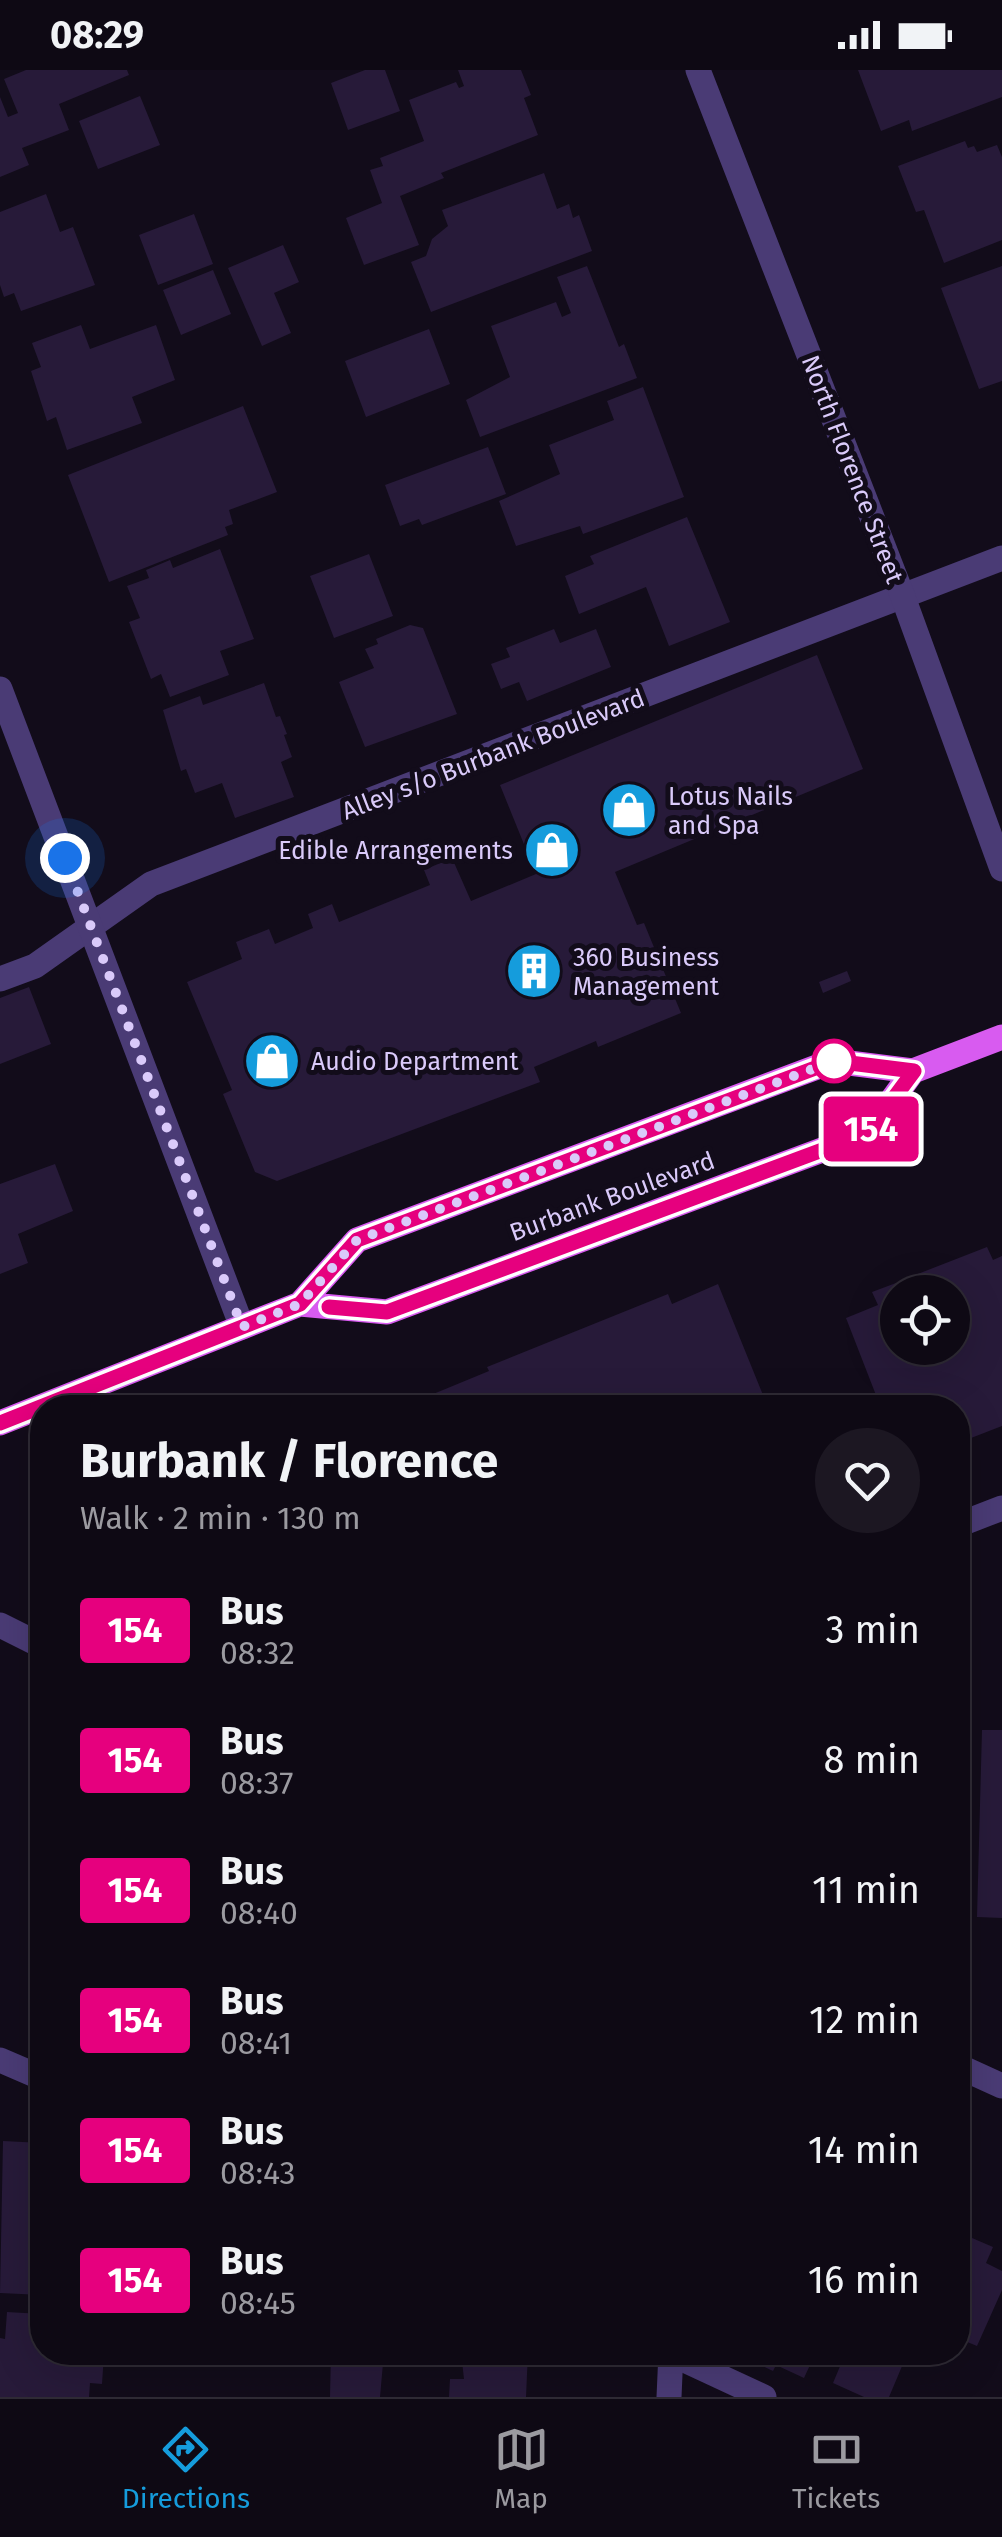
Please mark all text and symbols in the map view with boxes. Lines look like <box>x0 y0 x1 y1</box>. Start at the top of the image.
text: 08:29 <box>50 12 144 58</box>
street label: North Florence Street <box>795 351 910 589</box>
street label: Alley s/o Burbank Boulevard <box>338 683 649 827</box>
shop icon: Lotus Nails and Spa <box>599 780 659 840</box>
place label: Lotus Nails and Spa <box>668 782 793 841</box>
shop icon: Edible Arrangements <box>522 820 582 880</box>
your location <box>40 833 90 883</box>
place label: Edible Arrangements <box>278 836 513 866</box>
building icon: 360 Business Management <box>504 941 564 1001</box>
place label: 360 Business Management <box>573 943 720 1002</box>
shop icon: Audio Department <box>242 1031 302 1091</box>
unlabelled marker <box>813 1040 855 1082</box>
place label: Audio Department <box>311 1047 519 1077</box>
line badge: 154 <box>814 1096 928 1162</box>
text: 154 <box>844 1108 898 1150</box>
street label: Burbank Boulevard <box>506 1146 719 1248</box>
map controls <box>880 1275 970 1365</box>
button: locate <box>880 1275 970 1365</box>
button: heart <box>815 1428 920 1533</box>
text: Burbank / Florence <box>80 1432 498 1490</box>
text: Walk · 2 min · 130 m <box>80 1499 361 1537</box>
text: Bus <box>220 1588 284 1634</box>
text: 3 min <box>825 1607 920 1653</box>
text: 154 <box>108 1609 162 1651</box>
text: 08:32 <box>220 1634 295 1672</box>
text: Bus <box>220 1718 284 1764</box>
text: 8 min <box>823 1737 920 1783</box>
text: 154 <box>108 1739 162 1781</box>
text: 08:37 <box>220 1764 293 1802</box>
text: Bus <box>220 1848 284 1894</box>
text: 11 min <box>812 1867 920 1913</box>
text: 154 <box>108 1869 162 1911</box>
text: 08:40 <box>220 1894 298 1932</box>
text: Bus <box>220 1978 284 2024</box>
text: 12 min <box>809 1997 920 2043</box>
text: 154 <box>108 1999 162 2041</box>
text: 08:41 <box>220 2024 292 2062</box>
text: Bus <box>220 2108 284 2154</box>
text: 14 min <box>808 2127 920 2173</box>
text: 154 <box>108 2129 162 2171</box>
text: 08:43 <box>220 2154 295 2192</box>
text: Bus <box>220 2238 284 2284</box>
text: 16 min <box>808 2257 920 2303</box>
text: 154 <box>108 2259 162 2301</box>
text: 08:45 <box>220 2284 296 2322</box>
tab: Directions <box>122 2422 250 2515</box>
tab: Map <box>494 2422 549 2515</box>
tab: Tickets <box>792 2422 880 2515</box>

